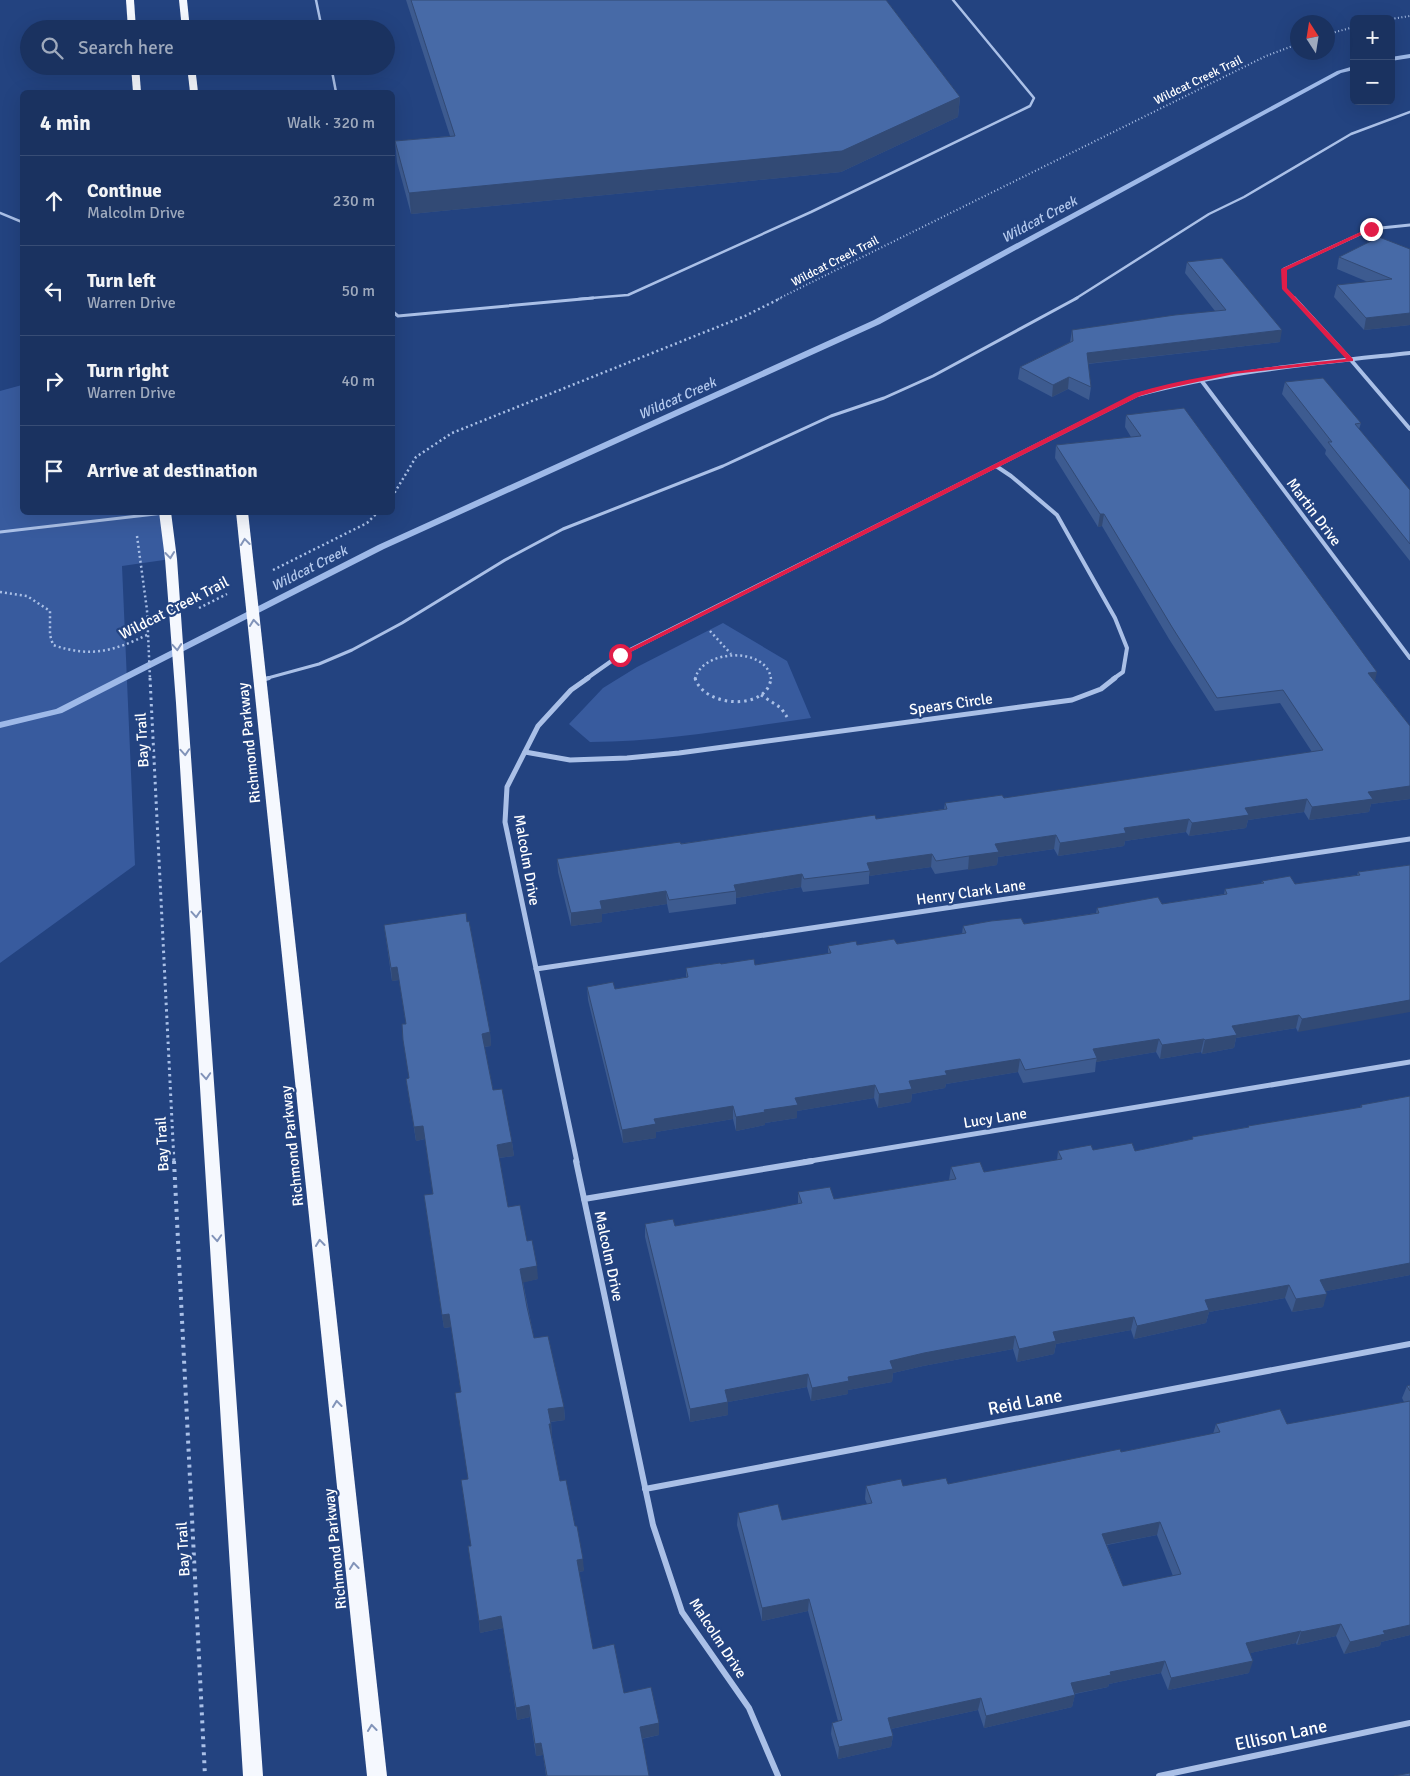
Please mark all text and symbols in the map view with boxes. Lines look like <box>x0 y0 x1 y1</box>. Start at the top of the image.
north arrow <box>1290 15 1335 60</box>
map controls <box>1350 15 1395 105</box>
button: + <box>1350 15 1395 60</box>
search box <box>20 20 395 75</box>
icon: search <box>38 34 66 62</box>
text: Search here <box>78 36 174 60</box>
street label: Wildcat Creek Trail <box>1152 52 1245 108</box>
button: − <box>1350 60 1395 105</box>
text: 4 min <box>40 110 91 136</box>
text: Walk · 320 m <box>287 113 375 133</box>
text: Continue <box>87 179 162 203</box>
icon: ahead <box>40 187 68 215</box>
text: 230 m <box>333 191 375 211</box>
water label: Wildcat Creek <box>999 192 1082 246</box>
text: Malcolm Drive <box>87 203 185 223</box>
route end <box>1360 218 1383 241</box>
street label: Wildcat Creek Trail <box>789 233 882 290</box>
text: Turn left <box>87 269 156 293</box>
icon: left <box>40 277 68 305</box>
text: 50 m <box>341 281 375 301</box>
text: Warren Drive <box>87 293 176 313</box>
text: Turn right <box>87 359 169 383</box>
icon: right <box>40 367 68 395</box>
text: 40 m <box>341 371 375 391</box>
water label: Wildcat Creek <box>636 373 720 423</box>
text: Warren Drive <box>87 383 176 403</box>
icon: arrive <box>40 457 68 485</box>
text: Arrive at destination <box>87 459 258 483</box>
street label: Martin Drive <box>1283 475 1345 549</box>
one-way arrow <box>240 538 251 546</box>
water label: Wildcat Creek <box>268 541 352 595</box>
one-way arrow <box>164 552 175 560</box>
street label: Wildcat Creek Trail <box>116 573 232 643</box>
one-way arrow <box>249 618 260 626</box>
one-way arrow <box>171 643 182 651</box>
route start <box>609 644 632 667</box>
street label: Richmond Parkway <box>234 682 264 804</box>
street label: Spears Circle <box>908 689 994 719</box>
street label: Bay Trail <box>132 712 152 768</box>
one-way arrow <box>179 748 190 756</box>
street label: Malcolm Drive <box>510 813 544 907</box>
street label: Henry Clark Lane <box>915 875 1027 909</box>
one-way arrow <box>190 910 201 918</box>
one-way arrow <box>201 1072 212 1080</box>
street label: Richmond Parkway <box>277 1085 307 1207</box>
street label: Lucy Lane <box>962 1104 1028 1132</box>
street label: Bay Trail <box>152 1116 172 1172</box>
street label: Malcolm Drive <box>591 1209 627 1303</box>
one-way arrow <box>212 1234 223 1242</box>
one-way arrow <box>315 1238 326 1246</box>
street label: Reid Lane <box>986 1384 1064 1420</box>
one-way arrow <box>332 1400 343 1408</box>
street label: Richmond Parkway <box>320 1488 350 1610</box>
street label: Bay Trail <box>173 1521 193 1577</box>
one-way arrow <box>349 1562 360 1570</box>
street label: Malcolm Drive <box>685 1595 751 1681</box>
street label: Ellison Lane <box>1233 1715 1329 1755</box>
one-way arrow <box>366 1723 377 1731</box>

